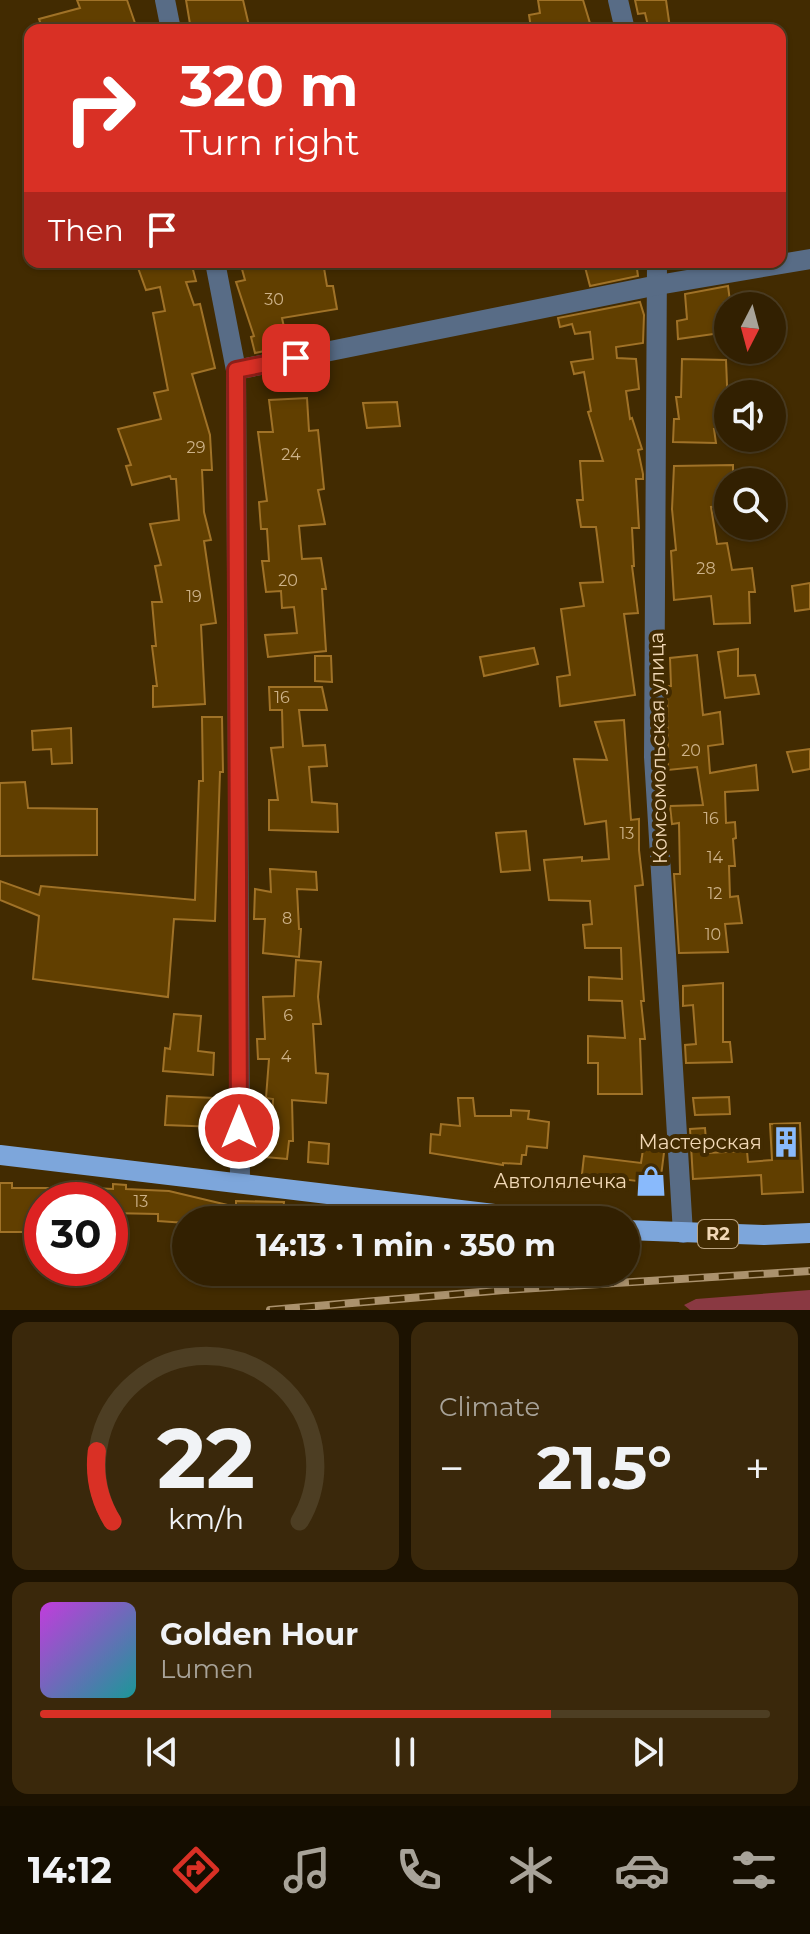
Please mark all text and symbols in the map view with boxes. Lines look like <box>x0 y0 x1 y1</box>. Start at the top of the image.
text: 320 m <box>180 52 359 120</box>
icon: right <box>48 56 152 160</box>
text: Turn right <box>180 120 360 164</box>
icon: arrive <box>140 208 184 252</box>
text: Then <box>48 212 124 249</box>
house number: 30 <box>264 290 284 309</box>
north arrow <box>714 292 786 364</box>
map controls <box>714 292 786 540</box>
pin <box>262 324 330 392</box>
icon: arrive <box>274 336 318 380</box>
button: sound <box>714 380 786 452</box>
house number: 29 <box>187 438 205 457</box>
house number: 24 <box>281 445 301 464</box>
button: search <box>714 468 786 540</box>
house number: 28 <box>696 559 716 578</box>
house number: 20 <box>278 571 298 590</box>
house number: 19 <box>186 587 202 606</box>
street label: Комсомольская улица <box>644 632 672 864</box>
house number: 16 <box>274 688 290 707</box>
house number: 20 <box>681 741 701 760</box>
house number: 16 <box>703 809 719 828</box>
house number: 13 <box>620 824 634 843</box>
house number: 14 <box>707 848 724 867</box>
house number: 12 <box>708 884 722 903</box>
house number: 8 <box>282 909 292 928</box>
house number: 10 <box>705 925 721 944</box>
house number: 6 <box>283 1006 293 1025</box>
house number: 4 <box>281 1047 292 1066</box>
position arrow <box>197 1086 281 1170</box>
building icon: Мастерская <box>769 1125 803 1159</box>
place label: Мастерская <box>638 1130 762 1154</box>
shop icon: Автолялечка <box>634 1164 668 1198</box>
place label: Автолялечка <box>493 1169 627 1193</box>
speed limit sign: 30 <box>24 1182 128 1286</box>
house number: 13 <box>134 1192 148 1211</box>
road number: R2 <box>698 1220 738 1248</box>
text: 14:13 · 1 min · 350 m <box>256 1227 556 1264</box>
text: Climate <box>439 1391 540 1423</box>
text: 22 <box>156 1407 255 1509</box>
text: 21.5° <box>537 1431 672 1504</box>
text: − <box>439 1441 464 1495</box>
text: + <box>745 1441 770 1495</box>
text: km/h <box>167 1501 244 1536</box>
text: Golden Hour <box>160 1616 358 1653</box>
text: Lumen <box>160 1653 253 1685</box>
icon: previous <box>140 1730 184 1774</box>
icon: pause <box>383 1730 427 1774</box>
icon: next <box>626 1730 670 1774</box>
icon: directions <box>168 1842 224 1898</box>
icon: music <box>279 1842 335 1898</box>
icon: phone <box>391 1842 447 1898</box>
icon: climate <box>503 1842 559 1898</box>
icon: car <box>614 1842 670 1898</box>
icon: filters <box>726 1842 782 1898</box>
text: 14:12 <box>28 1848 112 1892</box>

